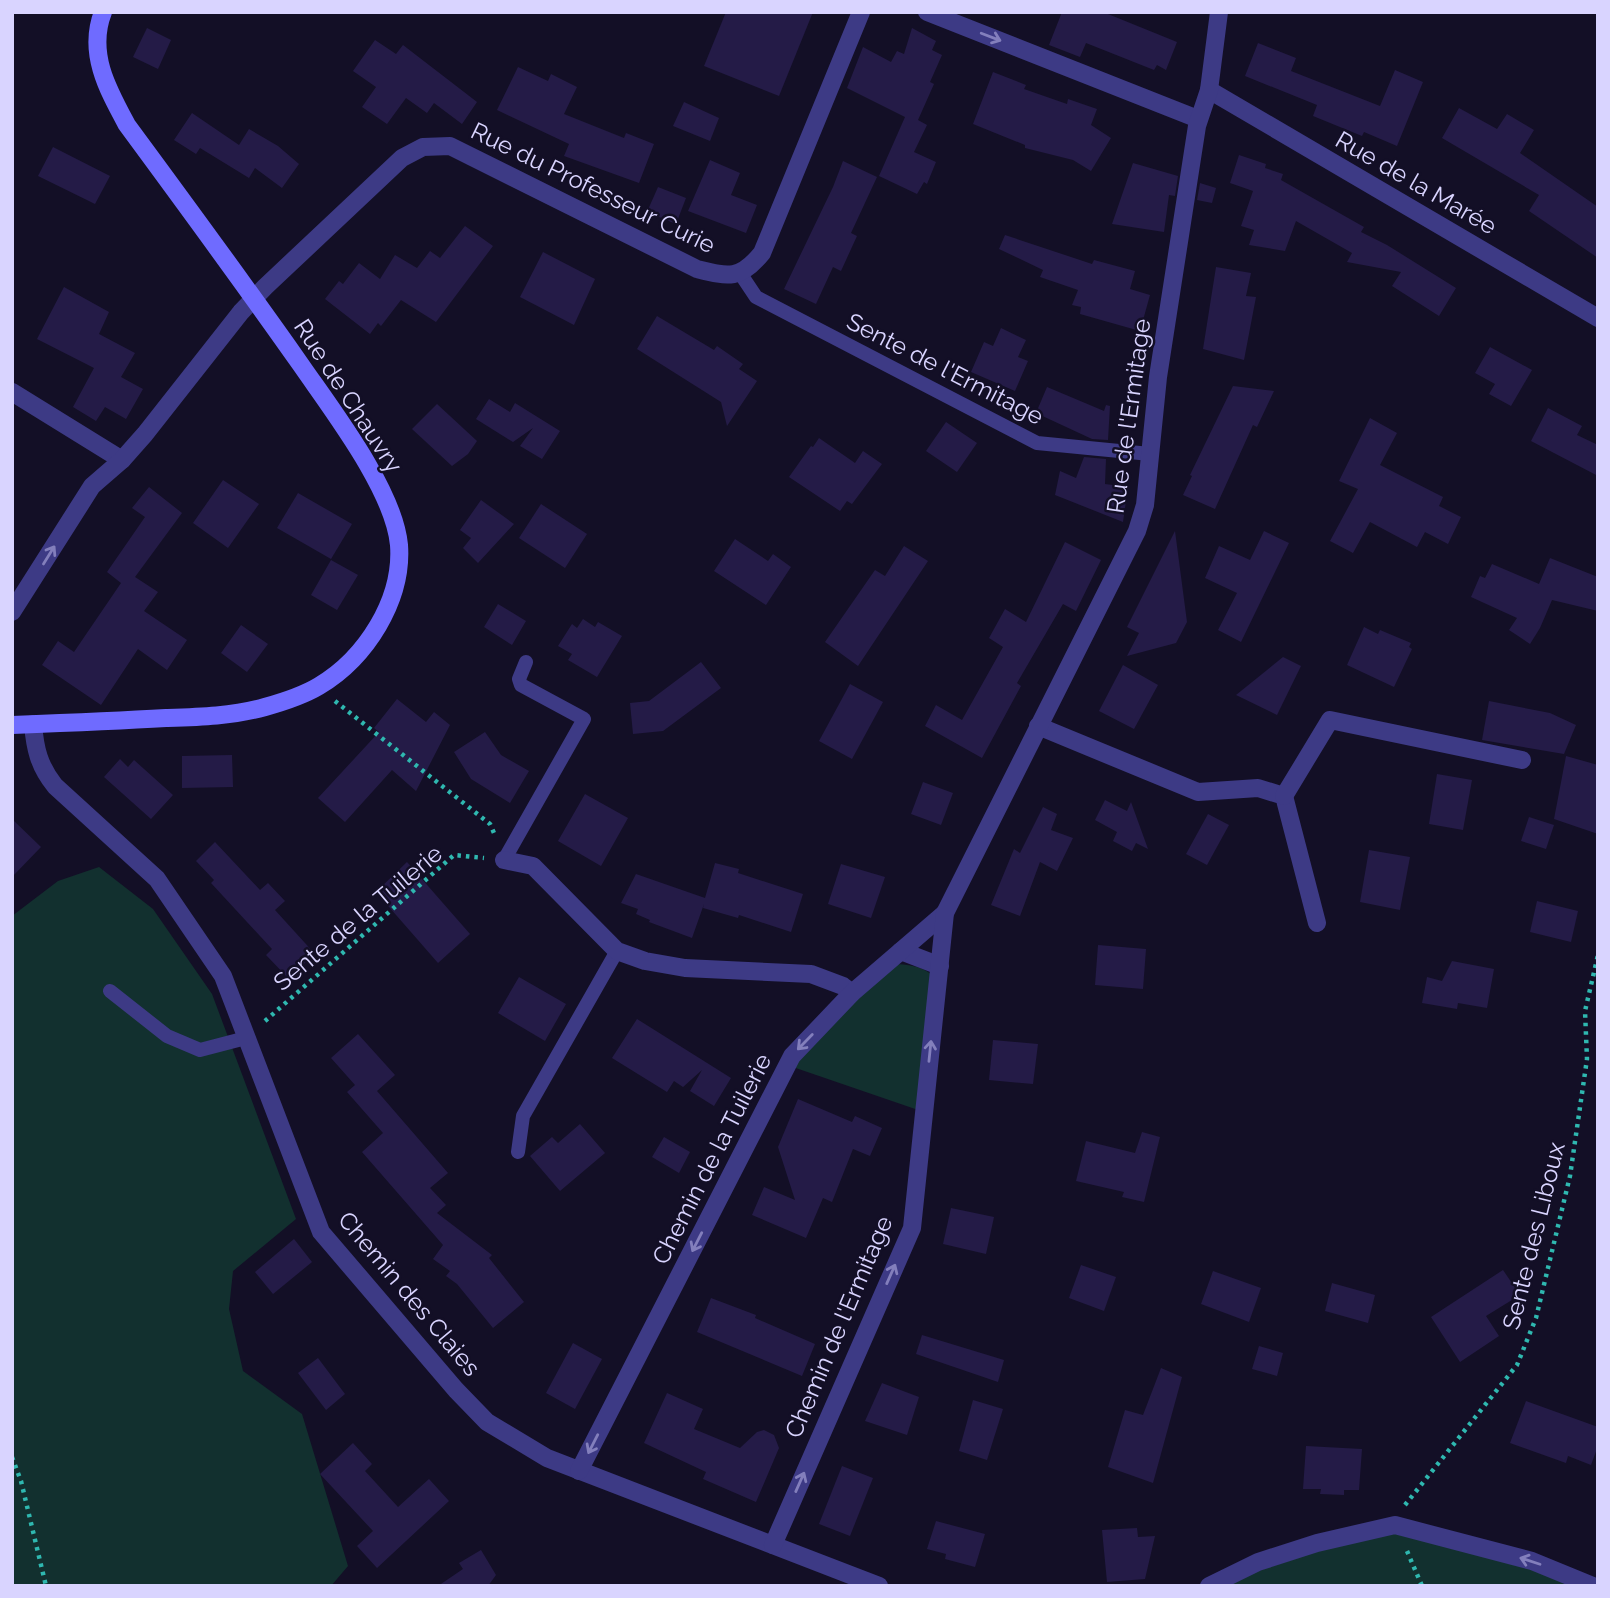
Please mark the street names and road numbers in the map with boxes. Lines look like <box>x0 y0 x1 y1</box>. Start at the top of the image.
street label: Rue du Professeur Curie <box>466 116 720 259</box>
street label: Rue de la Marée <box>1331 125 1502 240</box>
street label: Sente de l'Ermitage <box>842 306 1048 431</box>
street label: Rue de Chauvry <box>288 314 409 478</box>
street label: Rue de l'Ermitage <box>1100 317 1157 515</box>
street label: Sente de la Tuilerie <box>267 839 448 997</box>
street label: Chemin de la Tuilerie <box>646 1049 777 1269</box>
street label: Sente des Liboux <box>1496 1139 1571 1333</box>
street label: Chemin des Claies <box>332 1206 487 1382</box>
street label: Chemin de l'Ermitage <box>779 1211 898 1442</box>

